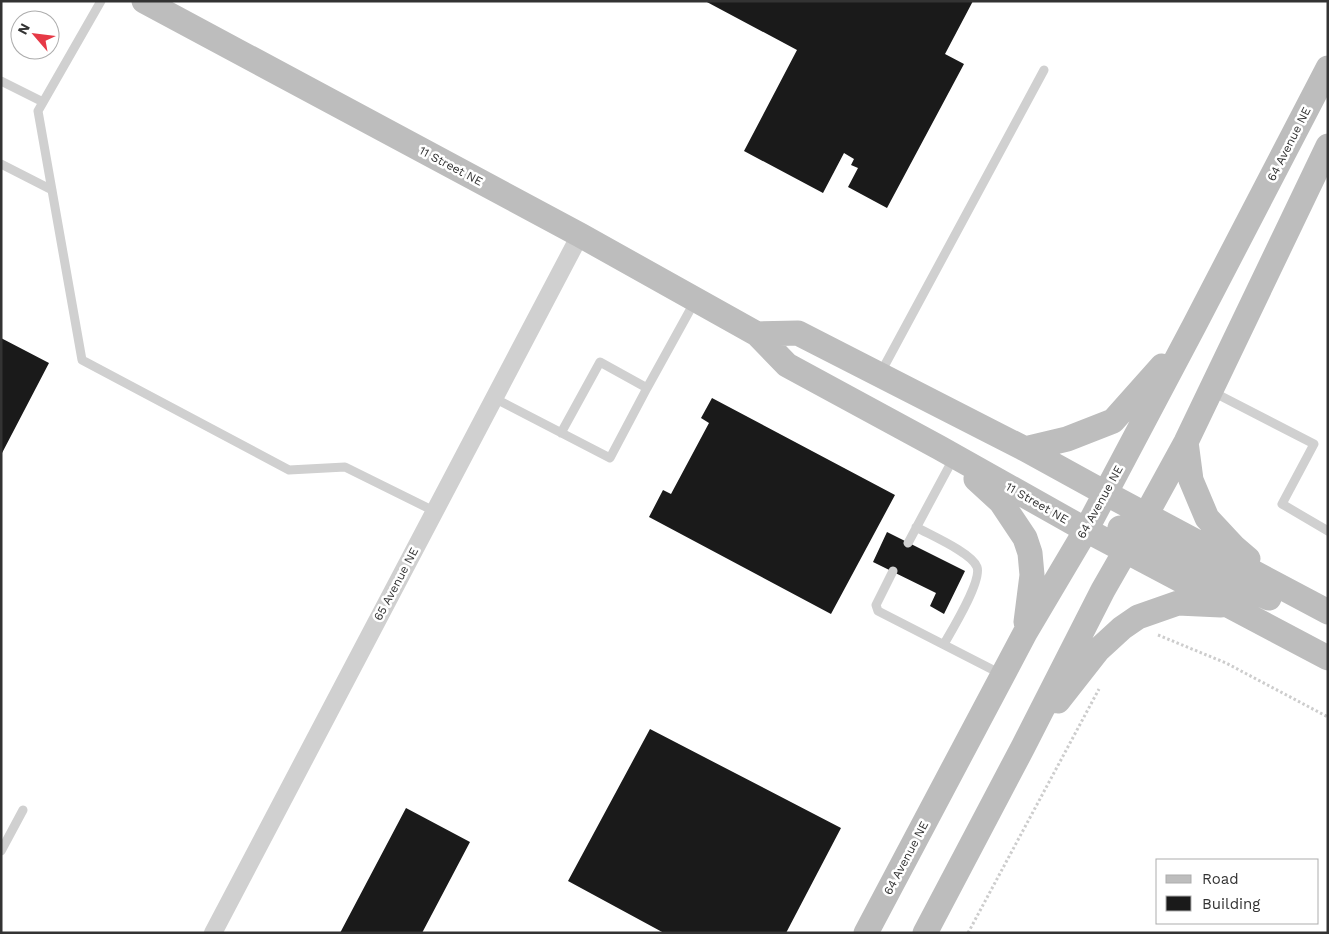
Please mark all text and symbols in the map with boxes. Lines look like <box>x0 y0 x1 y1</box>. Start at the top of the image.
north arrow <box>10 10 60 60</box>
text: N <box>14 21 33 37</box>
street label: 64 Avenue NE <box>1264 104 1314 183</box>
street label: 11 Street NE <box>417 143 486 189</box>
street label: 64 Avenue NE <box>1074 463 1126 541</box>
street label: 11 Street NE <box>1003 479 1071 527</box>
street label: 65 Avenue NE <box>371 545 421 623</box>
street label: 64 Avenue NE <box>881 819 931 897</box>
legend <box>1156 859 1319 924</box>
text: Road <box>1202 870 1239 888</box>
text: Building <box>1202 895 1260 913</box>

